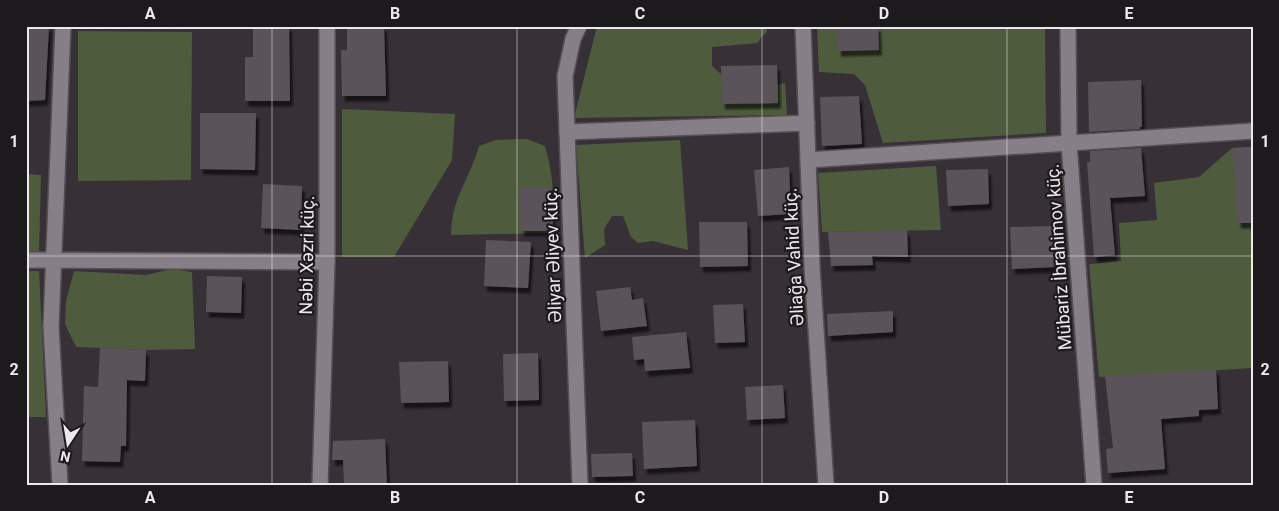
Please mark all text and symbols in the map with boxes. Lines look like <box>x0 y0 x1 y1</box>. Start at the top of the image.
text: A <box>145 4 156 23</box>
text: B <box>390 4 400 23</box>
text: C <box>635 4 645 23</box>
text: D <box>879 4 889 23</box>
text: E <box>1125 4 1134 23</box>
text: 1 <box>9 132 19 151</box>
text: 1 <box>1260 132 1270 151</box>
street label: Mübariz İbrahimov küç. <box>1042 163 1075 351</box>
street label: Əliyar Əliyev küç. <box>540 187 565 323</box>
street label: Əliağa Vahid küç. <box>779 187 808 327</box>
street label: Nəbi Xəzri küç. <box>295 195 318 315</box>
text: 2 <box>9 360 19 379</box>
text: 2 <box>1260 360 1270 379</box>
north arrow <box>42 418 92 468</box>
text: N <box>59 448 72 466</box>
text: A <box>145 488 156 507</box>
text: B <box>390 488 400 507</box>
text: C <box>635 488 645 507</box>
text: D <box>879 488 889 507</box>
text: E <box>1125 488 1134 507</box>

